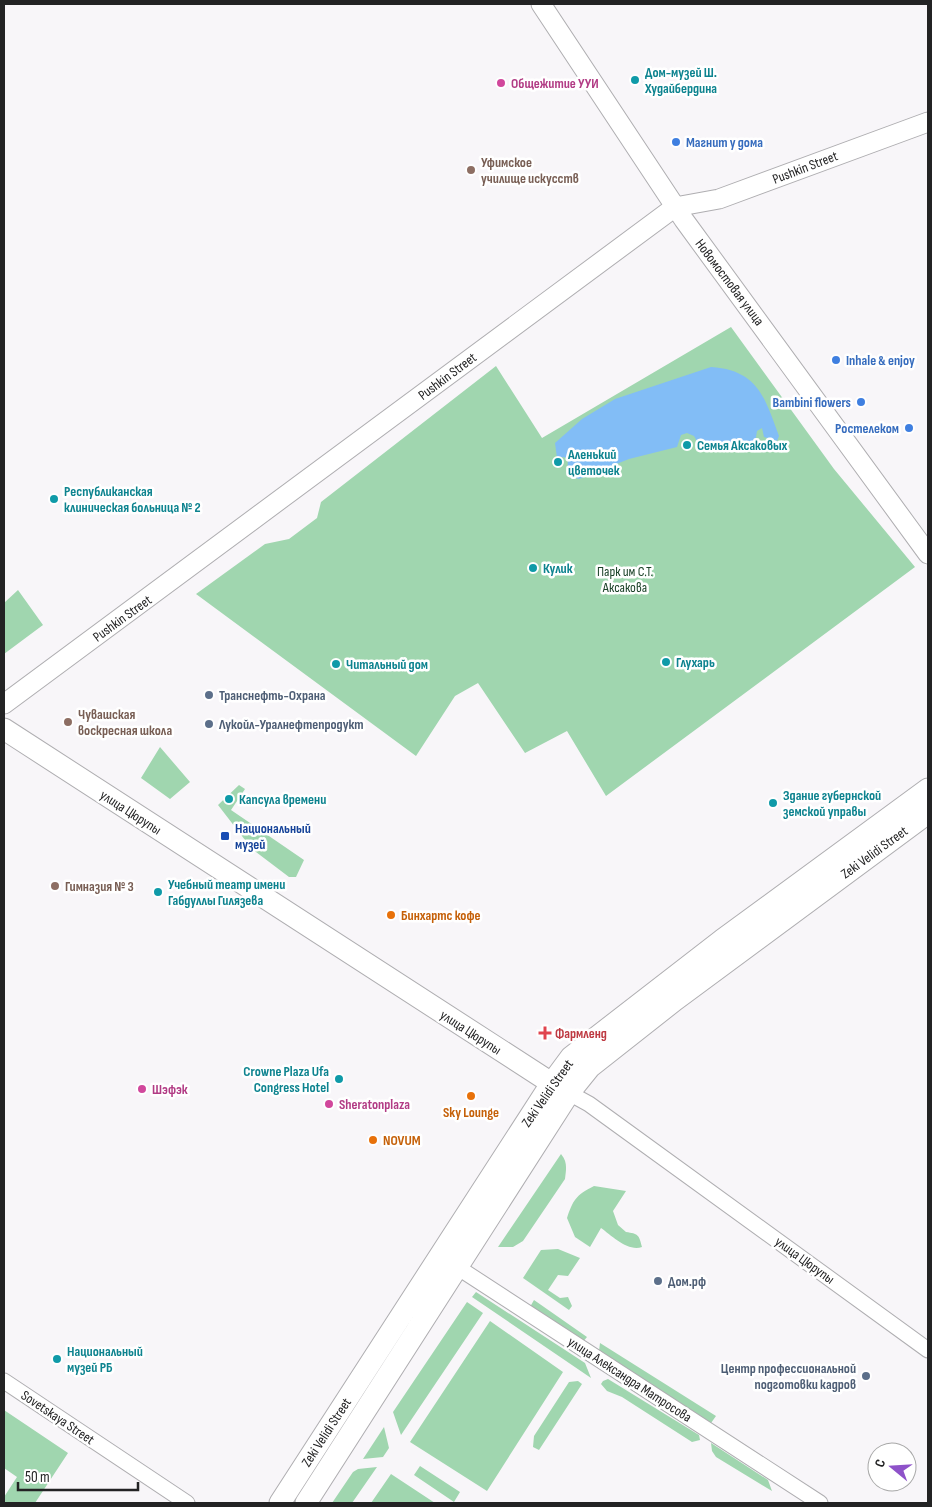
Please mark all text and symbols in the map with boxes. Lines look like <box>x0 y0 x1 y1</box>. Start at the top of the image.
place label: Дом-музей Ш. Худайбердина <box>644 64 717 97</box>
marker: Дом-музей Ш. Худайбердина <box>629 74 641 86</box>
place label: Общежитие УУИ <box>511 75 599 92</box>
marker: Общежитие УУИ <box>495 77 507 89</box>
place label: Магнит у дома <box>686 134 763 151</box>
marker: Магнит у дома <box>670 136 682 148</box>
street label: Pushkin Street <box>770 147 840 188</box>
place label: Уфимское училище искусств <box>481 154 579 187</box>
marker: Уфимское училище искусств <box>465 164 477 176</box>
street label: Новомостовая улица <box>692 236 768 329</box>
street label: Pushkin Street <box>415 349 480 404</box>
place label: Inhale & enjoy <box>846 352 915 369</box>
marker: Inhale & enjoy <box>830 354 842 366</box>
place label: Bambini flowers <box>773 394 851 411</box>
marker: Bambini flowers <box>855 396 867 408</box>
place label: Ростелеком <box>835 420 899 437</box>
marker: Ростелеком <box>903 422 915 434</box>
place label: Семья Аксаковых <box>697 437 788 454</box>
marker: Семья Аксаковых <box>681 439 693 451</box>
place label: Аленький цветочек <box>567 446 620 479</box>
marker: Аленький цветочек <box>552 456 564 468</box>
place label: Республиканская клиническая больница № 2 <box>64 483 201 516</box>
marker: Республиканская клиническая больница № 2 <box>48 493 60 505</box>
place label: Кулик <box>543 560 573 577</box>
marker: Кулик <box>527 562 539 574</box>
park label: Парк им С.Т. Аксакова <box>597 563 653 596</box>
street label: Pushkin Street <box>90 591 155 645</box>
place label: Глухарь <box>676 654 715 671</box>
place label: Читальный дом <box>346 656 428 673</box>
marker: Глухарь <box>660 656 672 668</box>
marker: Читальный дом <box>330 658 342 670</box>
place label: Транснефть-Охрана <box>219 687 326 704</box>
marker: Транснефть-Охрана <box>203 689 215 701</box>
place label: Чувашская воскресная школа <box>78 706 172 739</box>
marker: Чувашская воскресная школа <box>62 716 74 728</box>
place label: Лукойл-Уралнефтепродукт <box>218 716 364 733</box>
marker: Лукойл-Уралнефтепродукт <box>203 718 215 730</box>
street label: улица Цюрупы <box>97 786 165 838</box>
place label: Здание губернской земской управы <box>783 787 881 820</box>
place label: Капсула времени <box>239 791 326 808</box>
marker: Капсула времени <box>223 793 235 805</box>
marker: Здание губернской земской управы <box>767 797 779 809</box>
place label: Национальный музей <box>235 820 311 853</box>
street label: Zeki Velidi Street <box>838 822 911 882</box>
marker: Национальный музей <box>219 830 231 842</box>
place label: Учебный театр имени Габдуллы Гилязева <box>168 876 285 909</box>
place label: Гимназия № 3 <box>65 878 134 895</box>
marker: Гимназия № 3 <box>49 880 61 892</box>
marker: Учебный театр имени Габдуллы Гилязева <box>152 886 164 898</box>
place label: Бинхартс кофе <box>401 907 481 924</box>
marker: Бинхартс кофе <box>385 909 397 921</box>
street label: улица Цюрупы <box>437 1006 505 1058</box>
place label: Фармленд <box>555 1025 607 1042</box>
marker: Фармленд <box>539 1027 551 1039</box>
street label: Zeki Velidi Street <box>518 1056 577 1130</box>
place label: Crowne Plaza Ufa Congress Hotel <box>243 1063 329 1096</box>
marker: Crowne Plaza Ufa Congress Hotel <box>333 1073 345 1085</box>
place label: Шэфэк <box>152 1081 188 1098</box>
marker: Шэфэк <box>136 1083 148 1095</box>
marker: Sky Lounge <box>465 1090 477 1102</box>
place label: Sheratonplaza <box>339 1096 410 1113</box>
marker: Sheratonplaza <box>323 1098 335 1110</box>
place label: Sky Lounge <box>443 1104 499 1121</box>
place label: NOVUM <box>383 1132 421 1149</box>
marker: NOVUM <box>367 1134 379 1146</box>
street label: улица Цюрупы <box>772 1233 838 1288</box>
place label: Дом.рф <box>668 1273 706 1290</box>
marker: Дом.рф <box>652 1275 664 1287</box>
street label: улица Александра Матросова <box>565 1333 695 1426</box>
place label: Национальный музей РБ <box>67 1343 143 1376</box>
marker: Национальный музей РБ <box>51 1353 63 1365</box>
place label: Центр профессиональной подготовки кадров <box>721 1360 856 1393</box>
marker: Центр профессиональной подготовки кадров <box>860 1370 872 1382</box>
street label: Sovetskaya Street <box>18 1387 98 1448</box>
street label: Zeki Velidi Street <box>298 1395 355 1470</box>
north arrow <box>867 1442 917 1492</box>
text: С <box>871 1457 889 1469</box>
scale bar <box>18 1460 138 1492</box>
text: 50 m <box>25 1468 50 1487</box>

